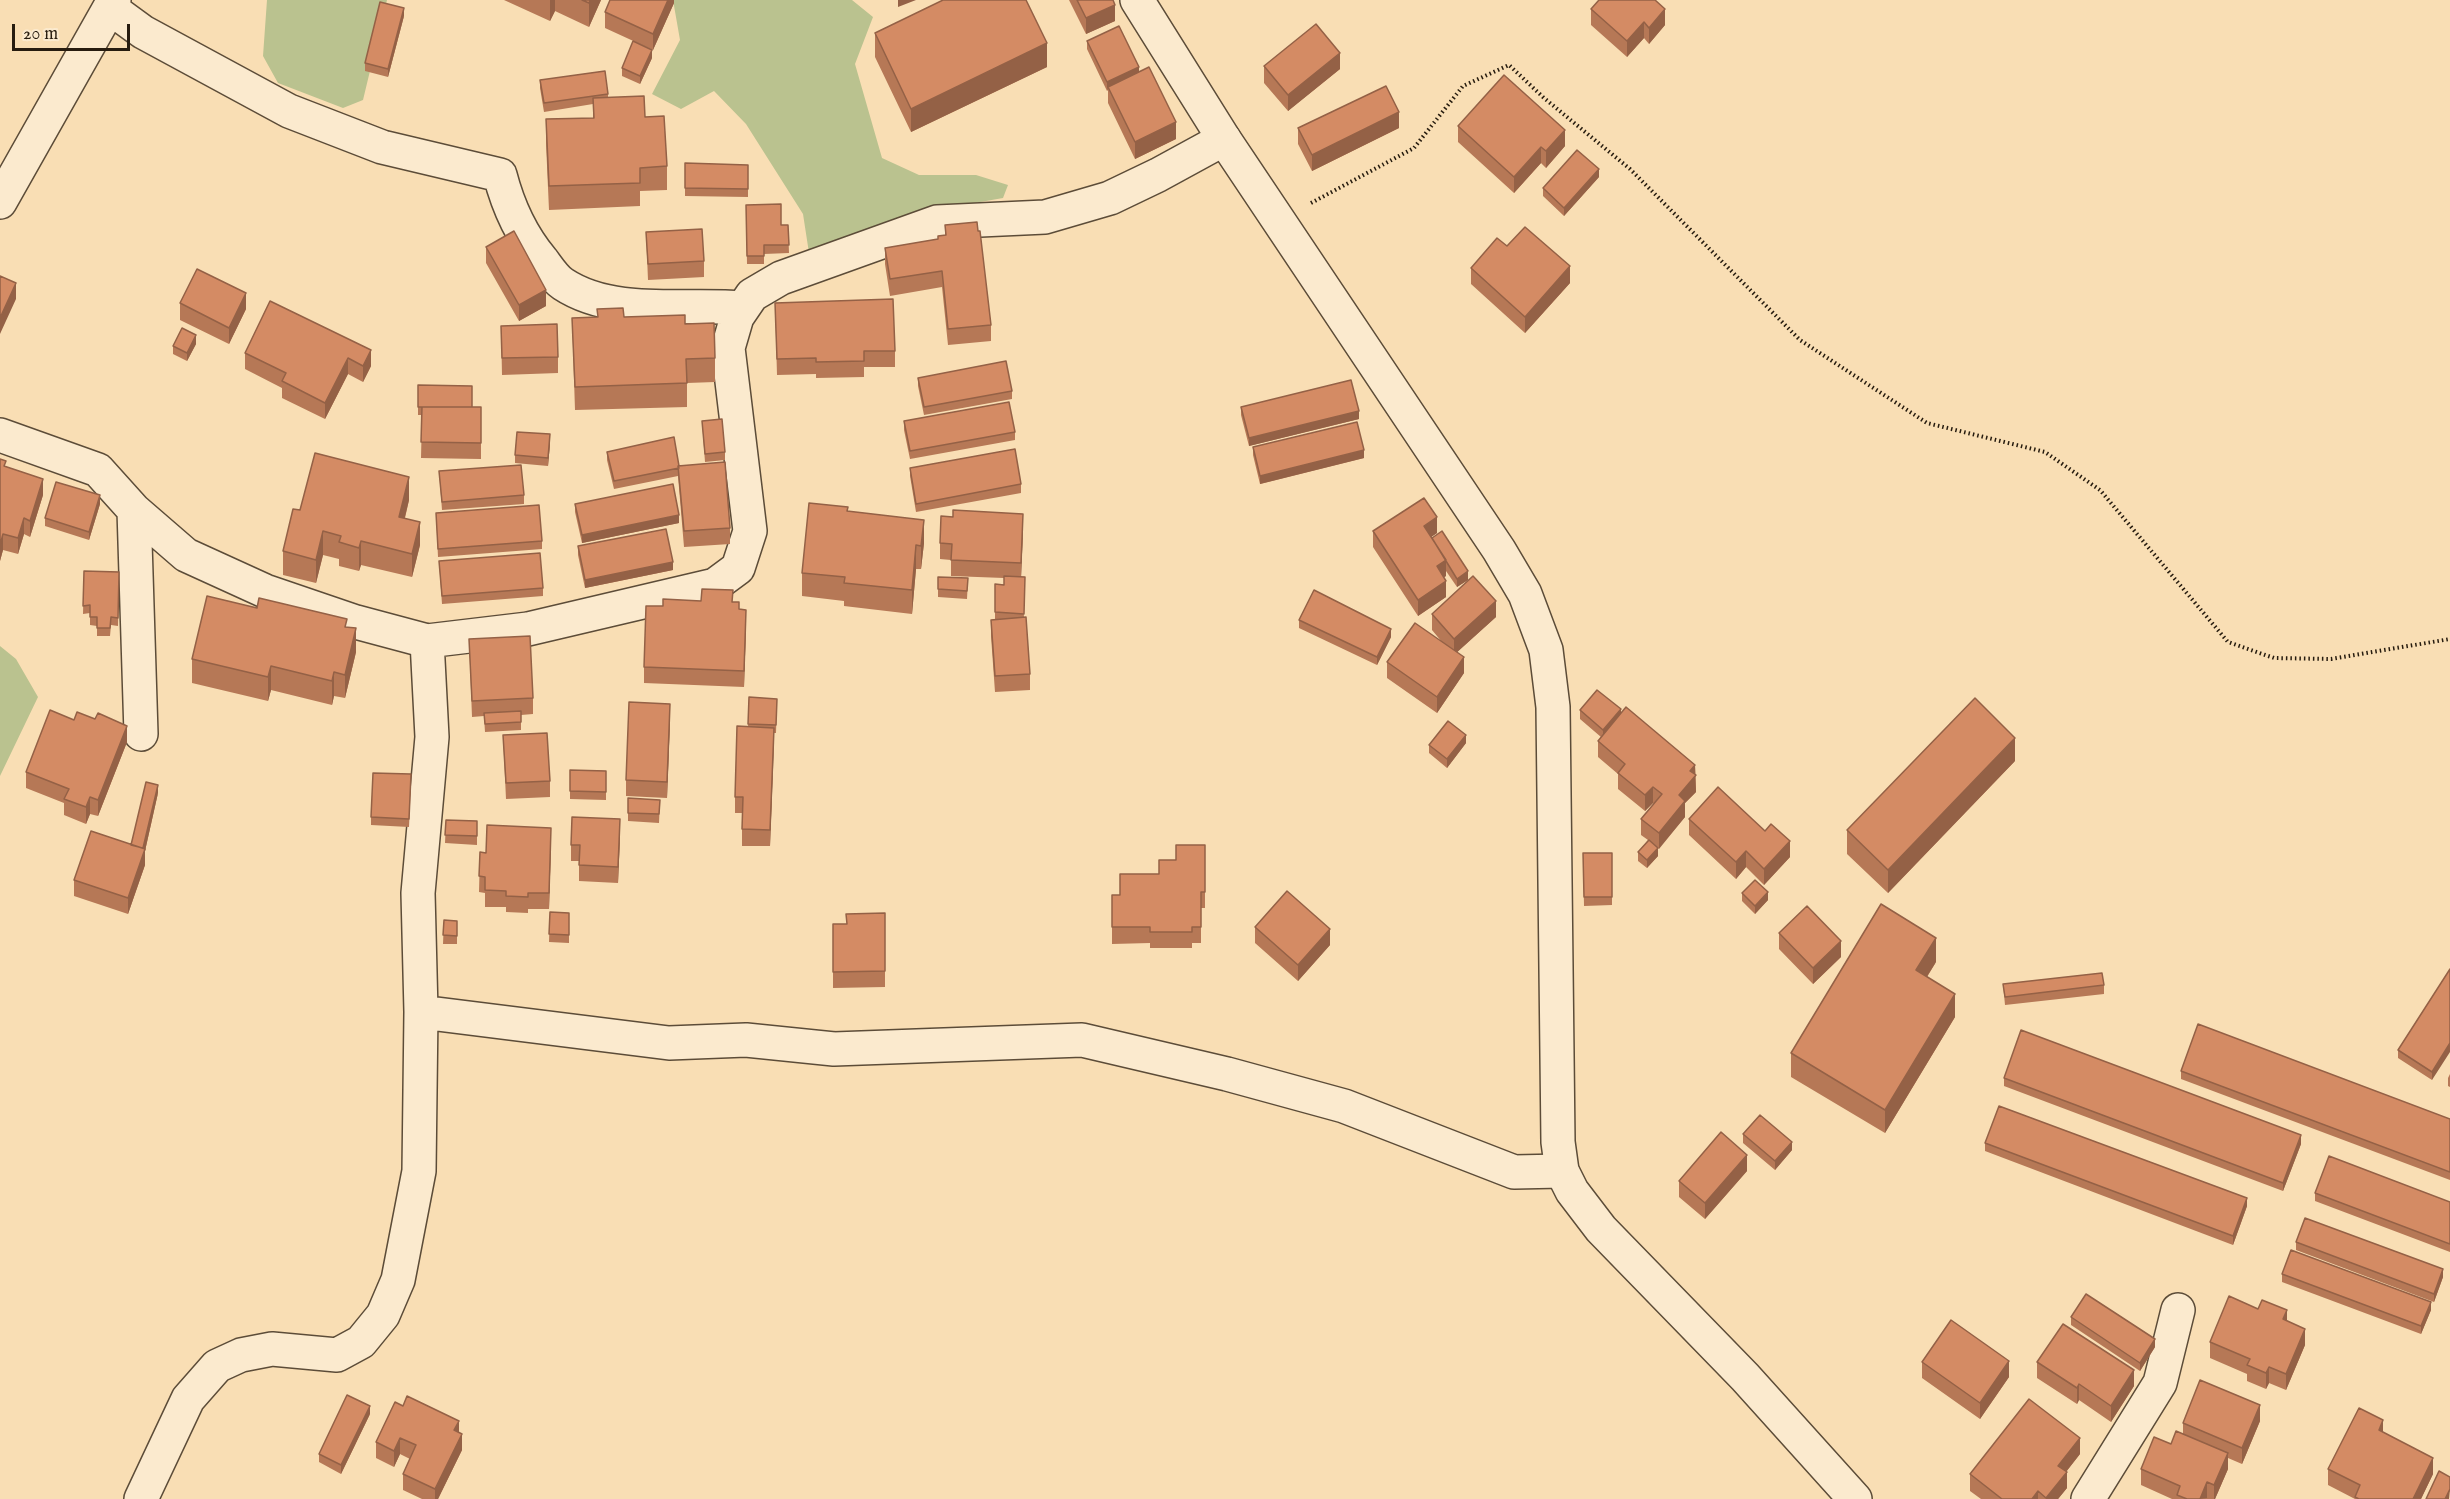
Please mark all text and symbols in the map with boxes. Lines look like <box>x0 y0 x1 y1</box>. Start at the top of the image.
scale bar <box>15 12 134 50</box>
text: 20 m <box>23 23 58 46</box>

